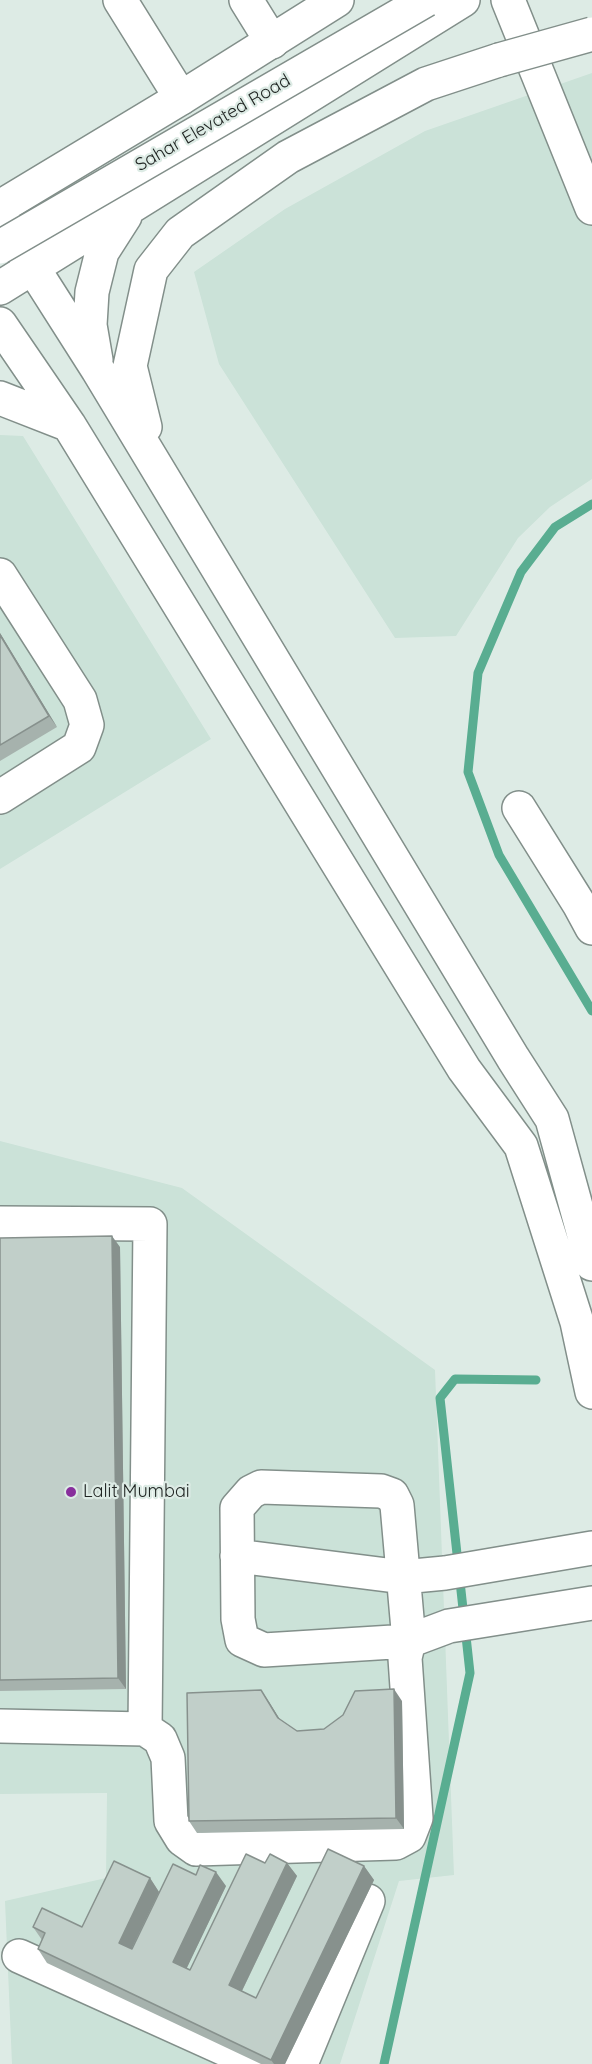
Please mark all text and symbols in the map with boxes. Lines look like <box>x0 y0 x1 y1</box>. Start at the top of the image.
street label: Sahar Elevated Road <box>132 70 294 176</box>
place label: Lalit Mumbai <box>83 1481 190 1503</box>
marker: Lalit Mumbai <box>64 1485 78 1499</box>

